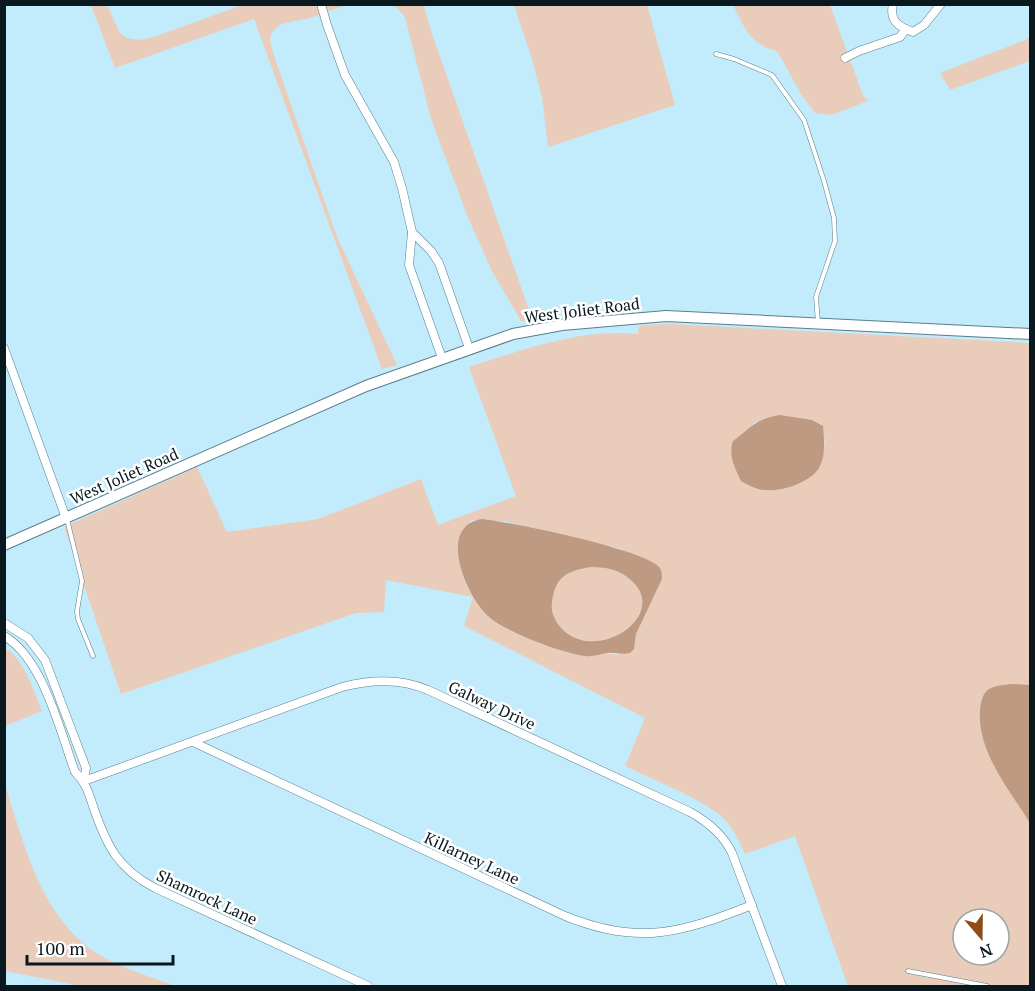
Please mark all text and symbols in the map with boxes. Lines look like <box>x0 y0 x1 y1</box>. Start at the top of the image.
street label: West Joliet Road <box>523 292 641 328</box>
street label: West Joliet Road <box>66 442 182 510</box>
street label: Galway Drive <box>445 675 539 735</box>
street label: Killarney Lane <box>421 826 523 890</box>
street label: Shamrock Lane <box>153 864 261 930</box>
north arrow <box>951 907 1011 967</box>
scale bar <box>27 928 172 966</box>
text: 100 m <box>36 936 85 960</box>
text: N <box>977 939 996 964</box>

